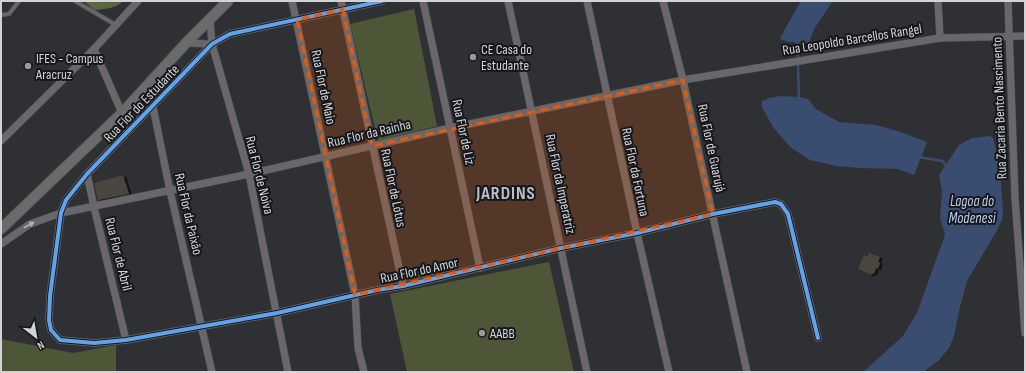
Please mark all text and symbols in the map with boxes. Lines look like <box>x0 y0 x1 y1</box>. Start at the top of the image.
street label: Rua Leopoldo Barcellos Rangel <box>781 20 923 59</box>
street label: Rua Zacaria Bento Nascimento <box>989 36 1010 180</box>
place label: CE Casa do Estudante <box>481 41 532 74</box>
street label: Rua Flor de Maio <box>307 48 340 126</box>
place label: IFES - Campus Aracruz <box>35 50 103 83</box>
marker: CE Casa do Estudante <box>468 52 478 62</box>
marker: IFES - Campus Aracruz <box>23 61 33 71</box>
street label: Rua Flor do Estudante <box>100 61 183 146</box>
street label: Rua Flor de Liz <box>448 98 479 166</box>
street label: Rua Flor de Guarujá <box>694 102 729 194</box>
street label: Rua Flor da Rainha <box>326 116 412 151</box>
street label: Rua Flor da Fortuna <box>618 126 653 218</box>
street label: Rua Flor da Imperatriz <box>542 133 579 236</box>
street label: Rua Flor de Noiva <box>242 134 277 216</box>
street label: Rua Flor de Lótus <box>377 147 410 229</box>
street label: Rua Flor da Paixão <box>171 172 206 257</box>
district label: JARDINS <box>475 183 536 204</box>
water label: Lagoa do Modenesi <box>949 192 997 228</box>
street label: Rua Flor de Abril <box>101 216 136 292</box>
one-way arrow <box>23 222 35 228</box>
street label: Rua Flor do Amor <box>379 254 459 287</box>
north arrow <box>16 317 56 357</box>
place label: AABB <box>489 325 515 342</box>
marker: AABB <box>477 328 487 338</box>
text: N <box>35 338 47 352</box>

